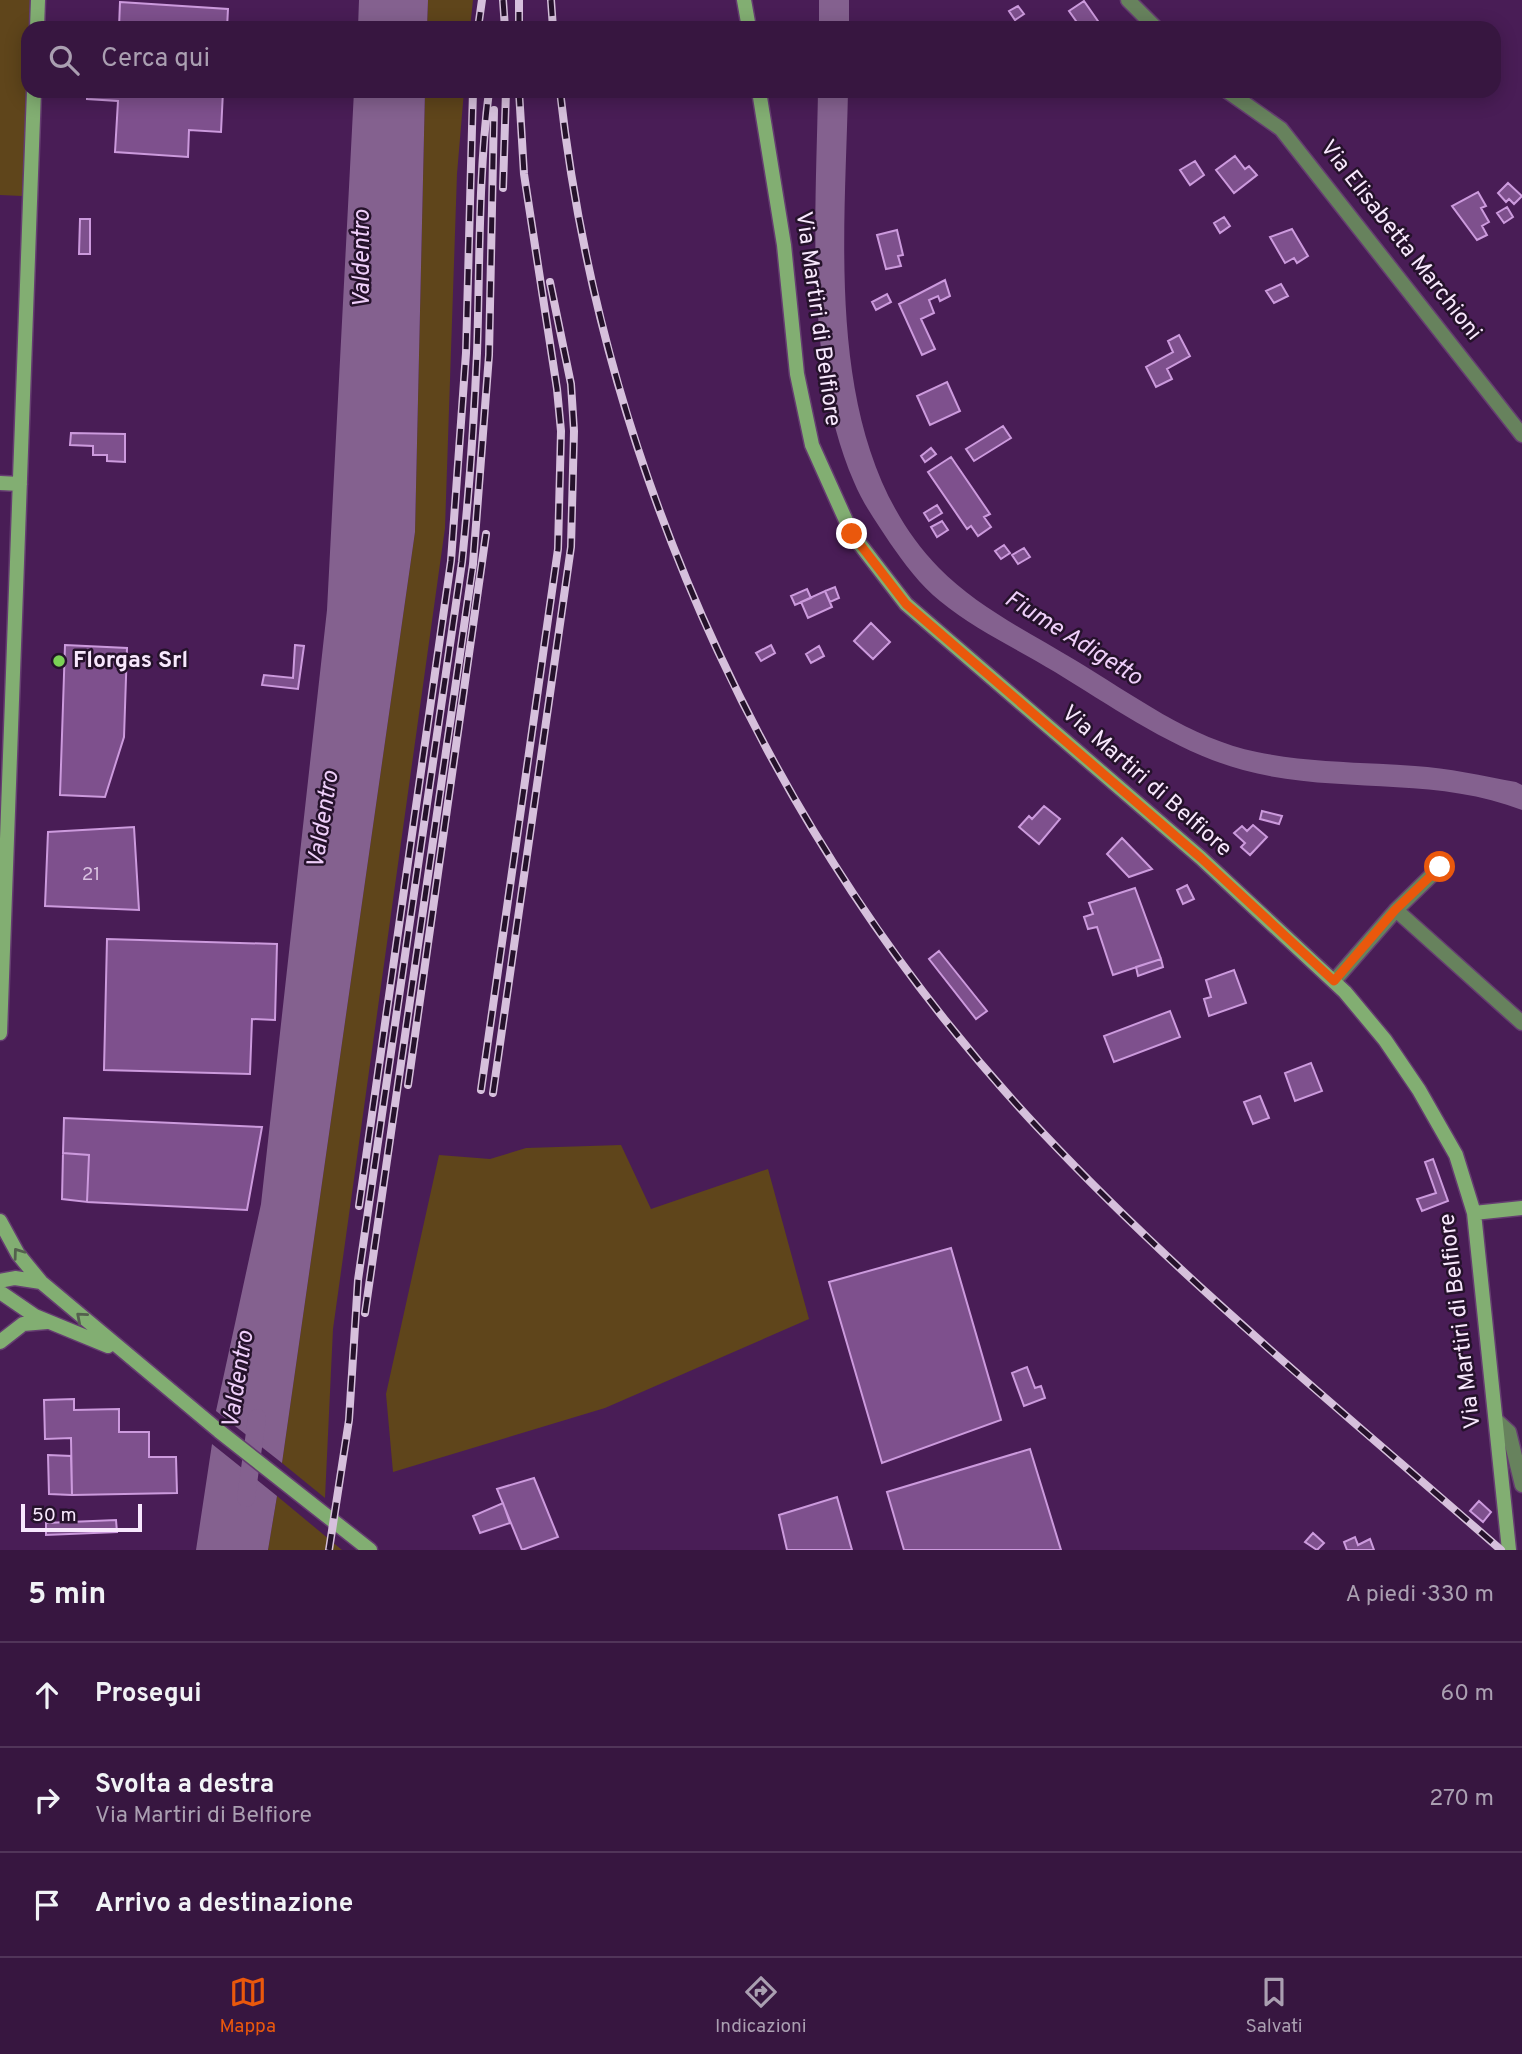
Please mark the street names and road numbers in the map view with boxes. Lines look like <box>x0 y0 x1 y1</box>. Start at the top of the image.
street label: Via Elisabetta Marchioni <box>1313 135 1487 347</box>
street label: Via Martiri di Belfiore <box>788 210 846 428</box>
street label: Via Martiri di Belfiore <box>1055 700 1237 864</box>
street label: Via Martiri di Belfiore <box>1433 1212 1489 1430</box>

